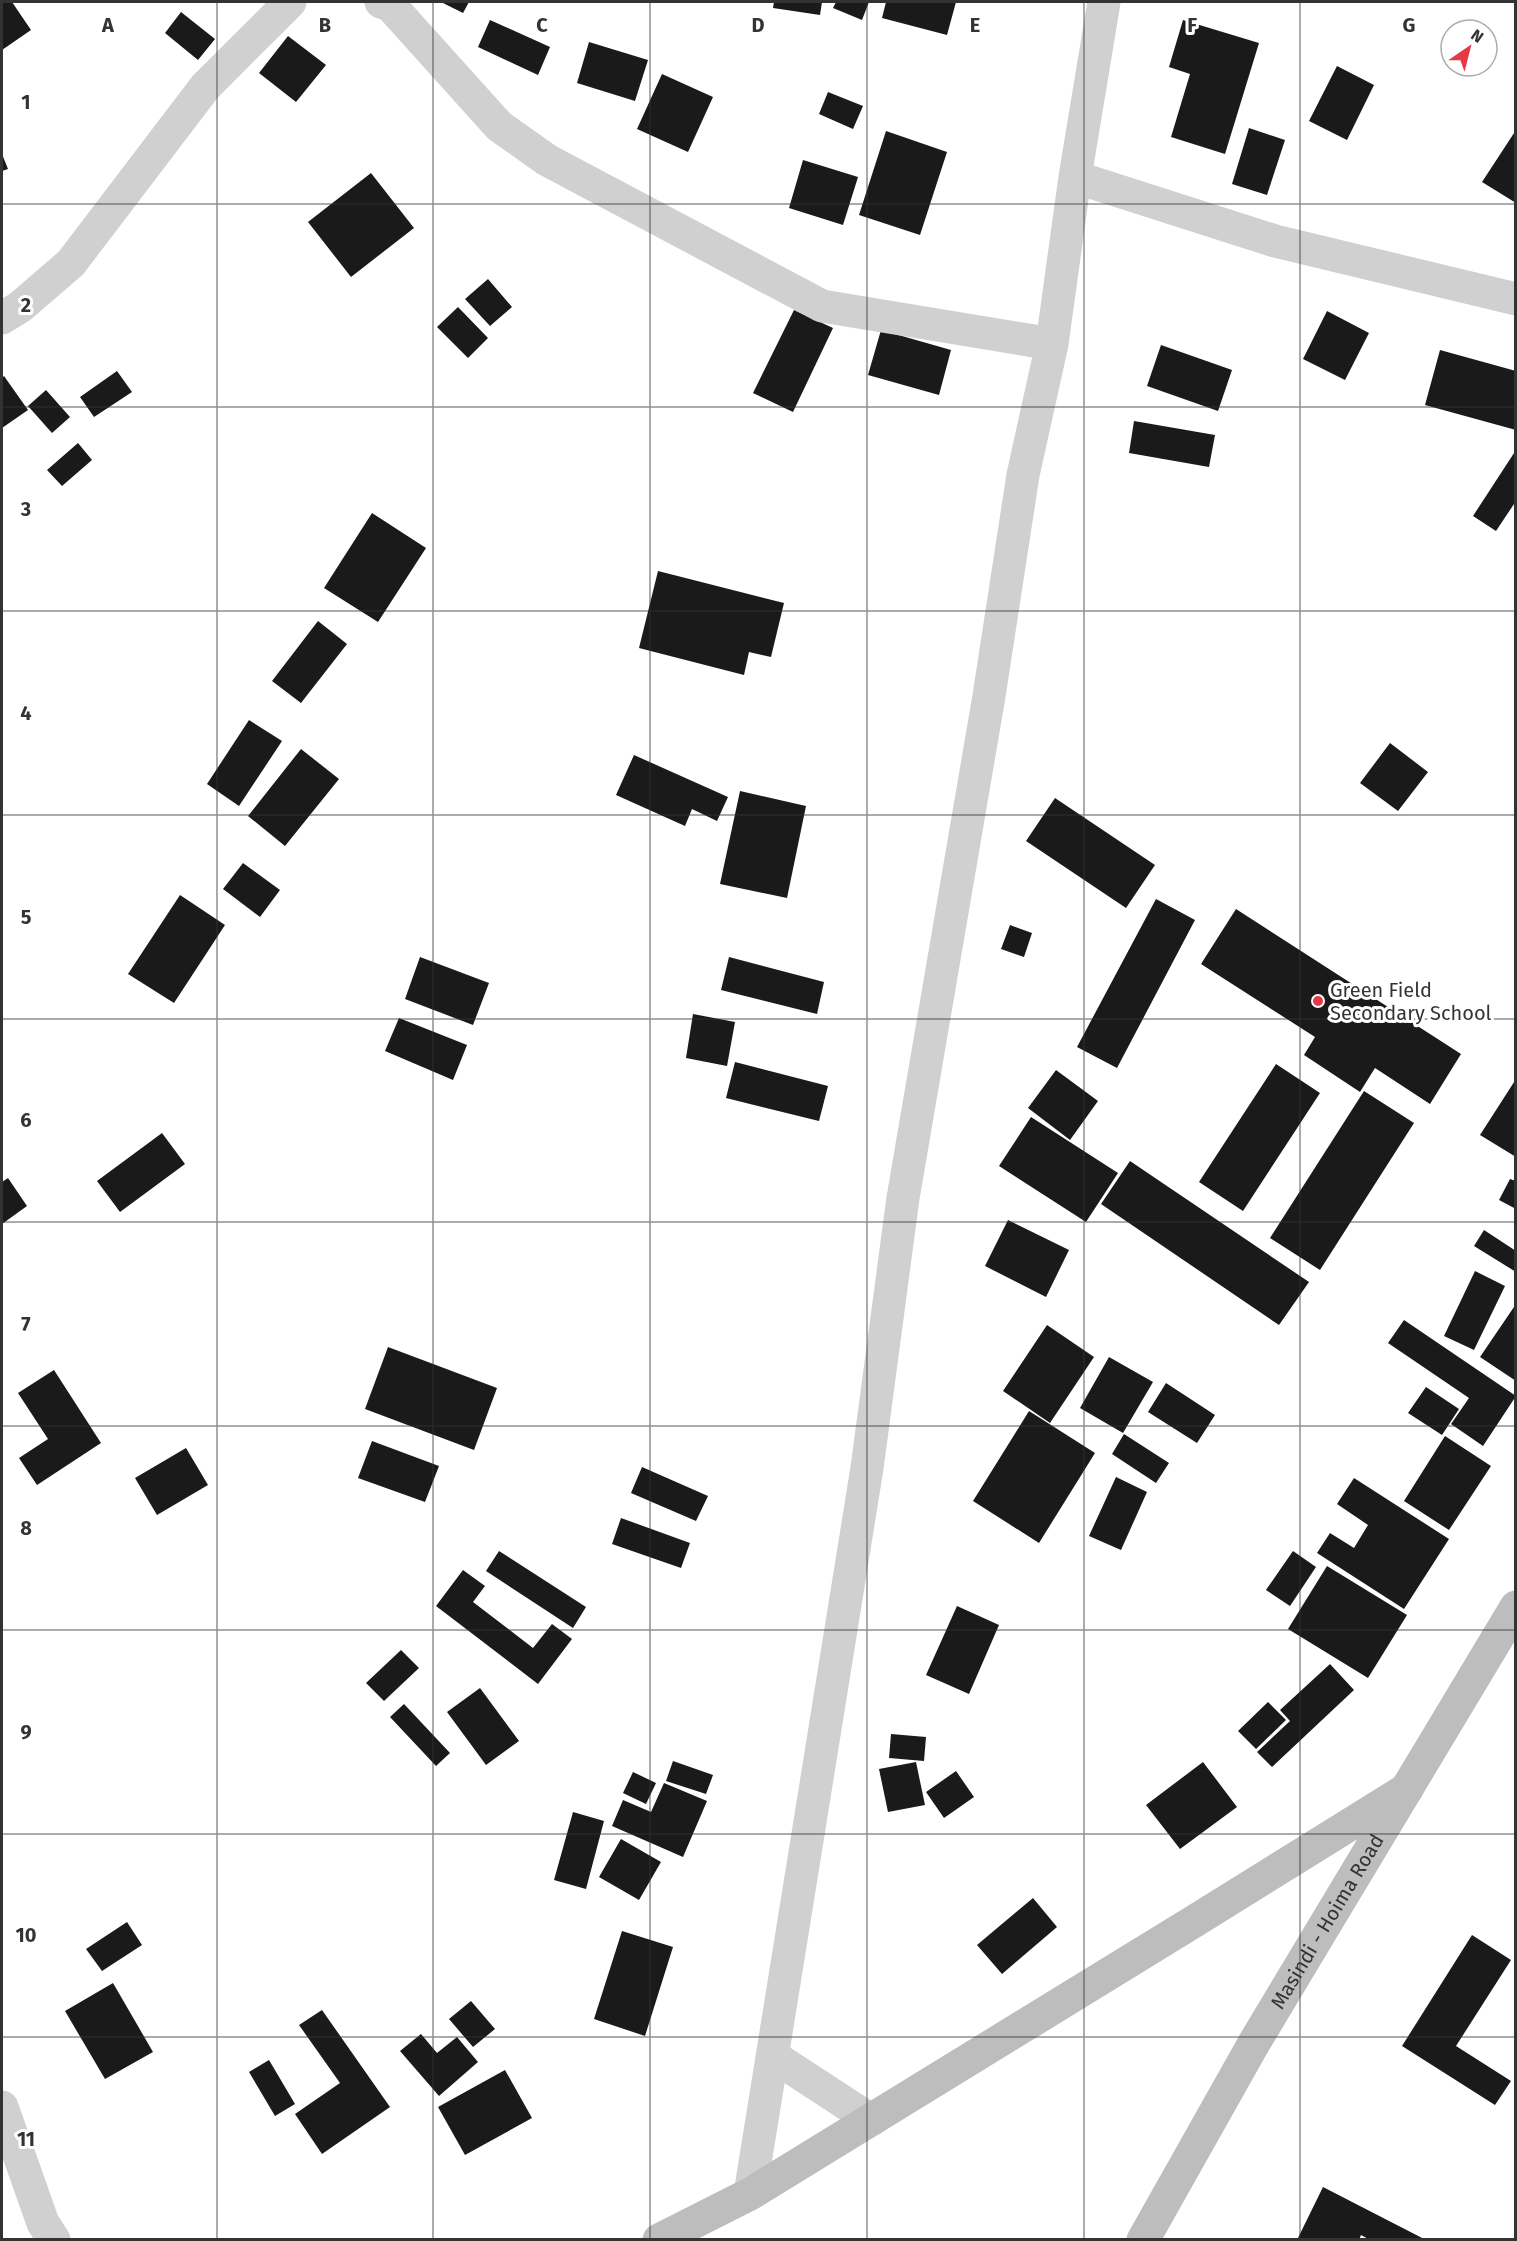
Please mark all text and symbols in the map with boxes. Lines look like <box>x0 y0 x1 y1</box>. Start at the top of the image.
text: A <box>101 13 115 37</box>
text: B <box>319 13 331 37</box>
text: C <box>536 13 548 37</box>
text: D <box>751 13 765 37</box>
text: E <box>970 13 980 37</box>
text: F <box>1187 13 1197 37</box>
text: G <box>1403 13 1415 37</box>
north arrow <box>1439 18 1499 78</box>
text: N <box>1468 25 1487 47</box>
text: 1 <box>21 90 31 114</box>
text: 2 <box>21 293 31 317</box>
text: 3 <box>20 497 31 521</box>
text: 4 <box>20 701 32 725</box>
text: 5 <box>21 905 32 929</box>
place label: Green Field Secondary School <box>1330 978 1492 1025</box>
marker: Green Field Secondary School <box>1311 994 1325 1008</box>
text: 6 <box>20 1108 32 1132</box>
text: 7 <box>21 1312 31 1336</box>
text: 8 <box>20 1516 32 1540</box>
text: 9 <box>20 1720 32 1744</box>
street label: Masindi - Hoima Road <box>1265 1830 1389 2013</box>
text: 10 <box>16 1923 36 1947</box>
text: 11 <box>17 2127 35 2151</box>

